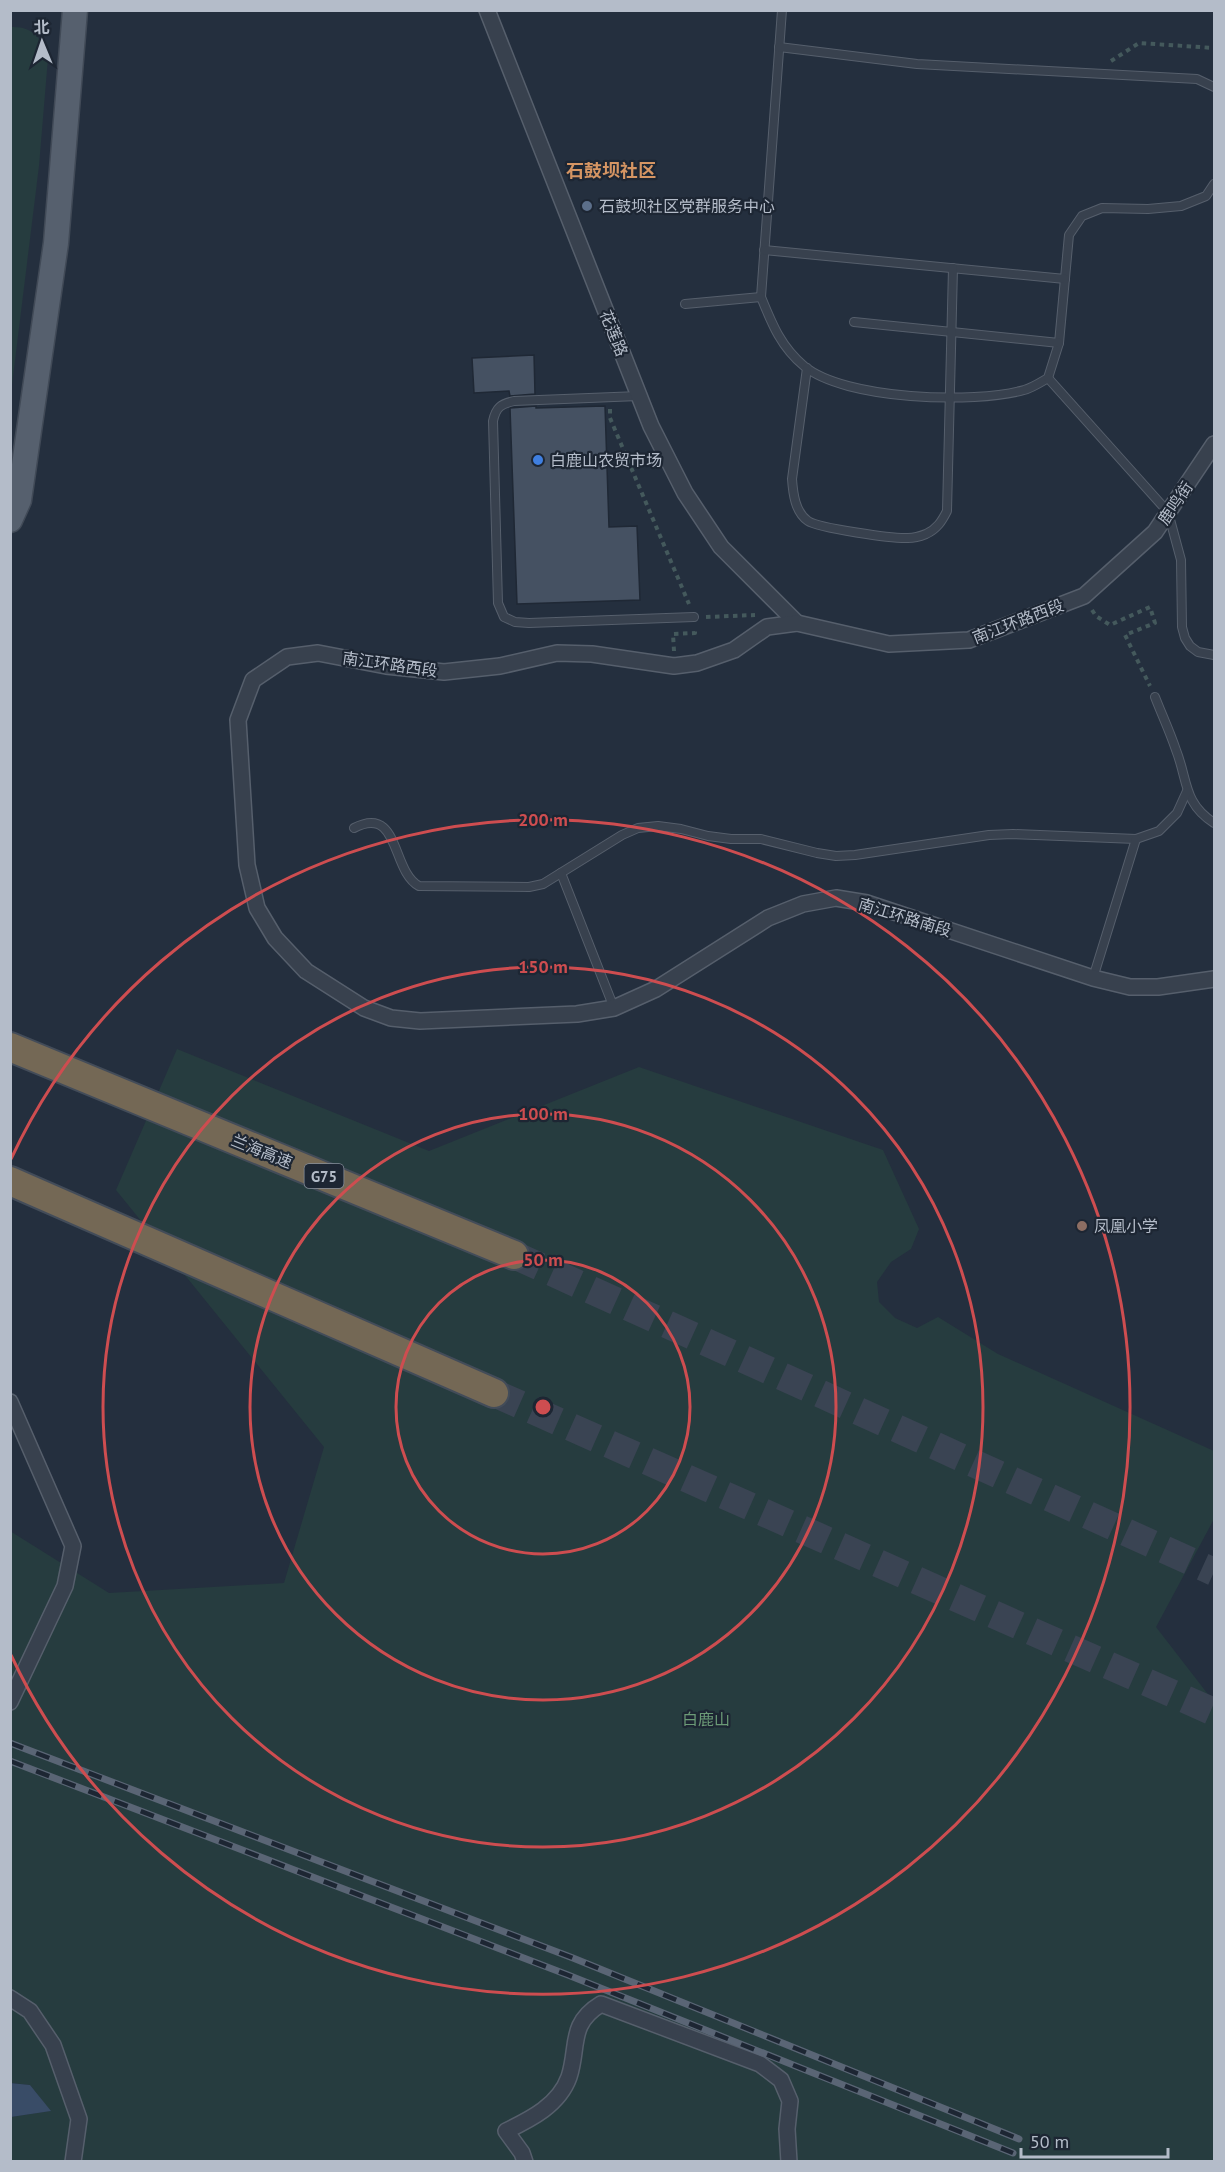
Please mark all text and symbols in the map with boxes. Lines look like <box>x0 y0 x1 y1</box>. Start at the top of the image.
north arrow <box>12 12 72 72</box>
text: 北 <box>33 17 50 37</box>
district label: 石鼓坝社区 <box>566 159 656 182</box>
place label: 石鼓坝社区党群服务中心 <box>599 196 775 216</box>
marker: 石鼓坝社区党群服务中心 <box>580 199 594 213</box>
street label: 花莲路 <box>596 307 632 359</box>
place label: 白鹿山农贸市场 <box>550 450 662 470</box>
marker: 白鹿山农贸市场 <box>531 453 545 467</box>
street label: 鹿鸣街 <box>1153 478 1197 528</box>
street label: 南江环路西段 <box>970 594 1066 648</box>
street label: 南江环路西段 <box>341 647 439 681</box>
text: 200 m <box>518 808 568 831</box>
street label: 南江环路南段 <box>856 893 954 941</box>
text: 150 m <box>518 955 568 978</box>
text: 100 m <box>518 1102 568 1125</box>
street label: 兰海高速 <box>229 1130 295 1172</box>
road number: G75 <box>304 1164 344 1188</box>
place label: 凤凰小学 <box>1094 1216 1158 1236</box>
marker: 凤凰小学 <box>1075 1219 1089 1233</box>
text: 50 m <box>523 1248 563 1271</box>
centre of rings <box>533 1397 553 1417</box>
park label: 白鹿山 <box>682 1709 730 1729</box>
scale bar <box>1021 2121 1168 2159</box>
text: 50 m <box>1030 2130 1069 2153</box>

